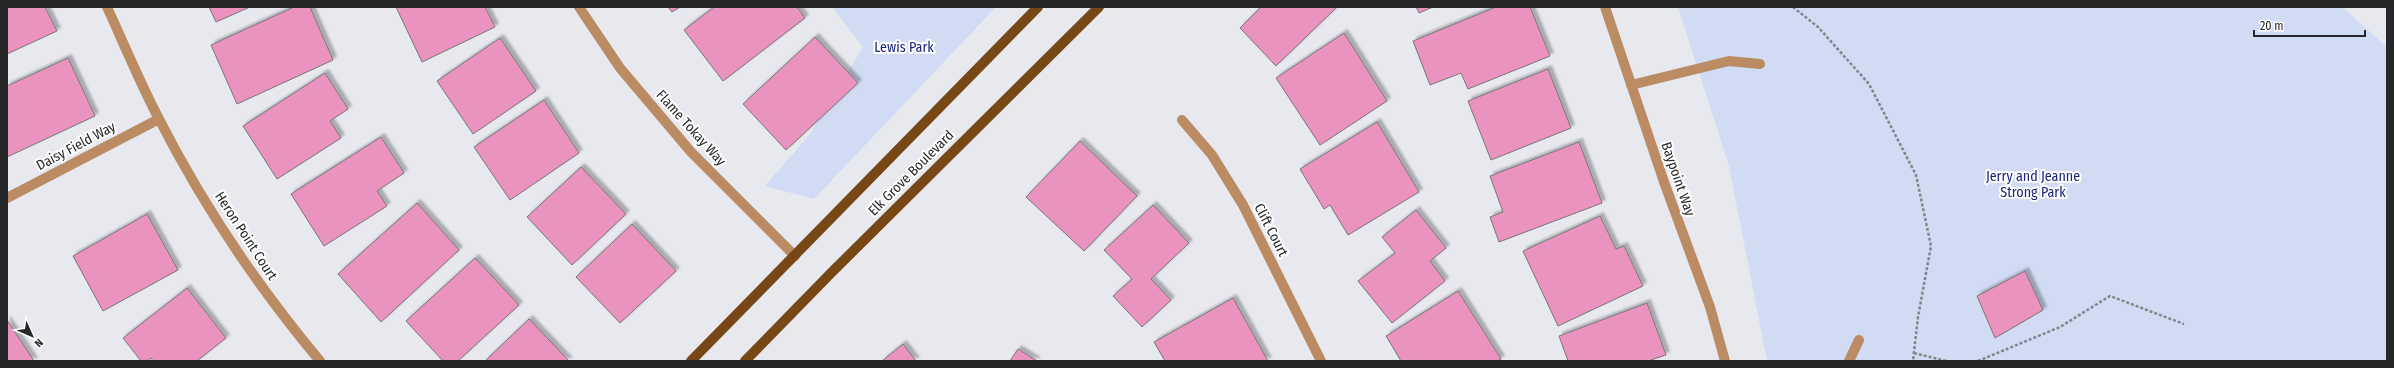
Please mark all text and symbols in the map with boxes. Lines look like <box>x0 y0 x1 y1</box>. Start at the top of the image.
scale bar <box>2254 12 2365 38</box>
text: 20 m <box>2260 19 2284 33</box>
park label: Lewis Park <box>874 39 934 56</box>
street label: Flame Tokay Way <box>653 87 730 170</box>
street label: Daisy Field Way <box>34 118 119 174</box>
street label: Elk Grove Boulevard <box>865 127 957 219</box>
street label: Baypoint Way <box>1657 140 1699 219</box>
park label: Jerry and Jeanne Strong Park <box>1986 168 2080 201</box>
street label: Heron Point Court <box>211 189 281 284</box>
street label: Clift Court <box>1250 201 1292 260</box>
north arrow <box>12 316 52 356</box>
text: N <box>32 336 46 350</box>

